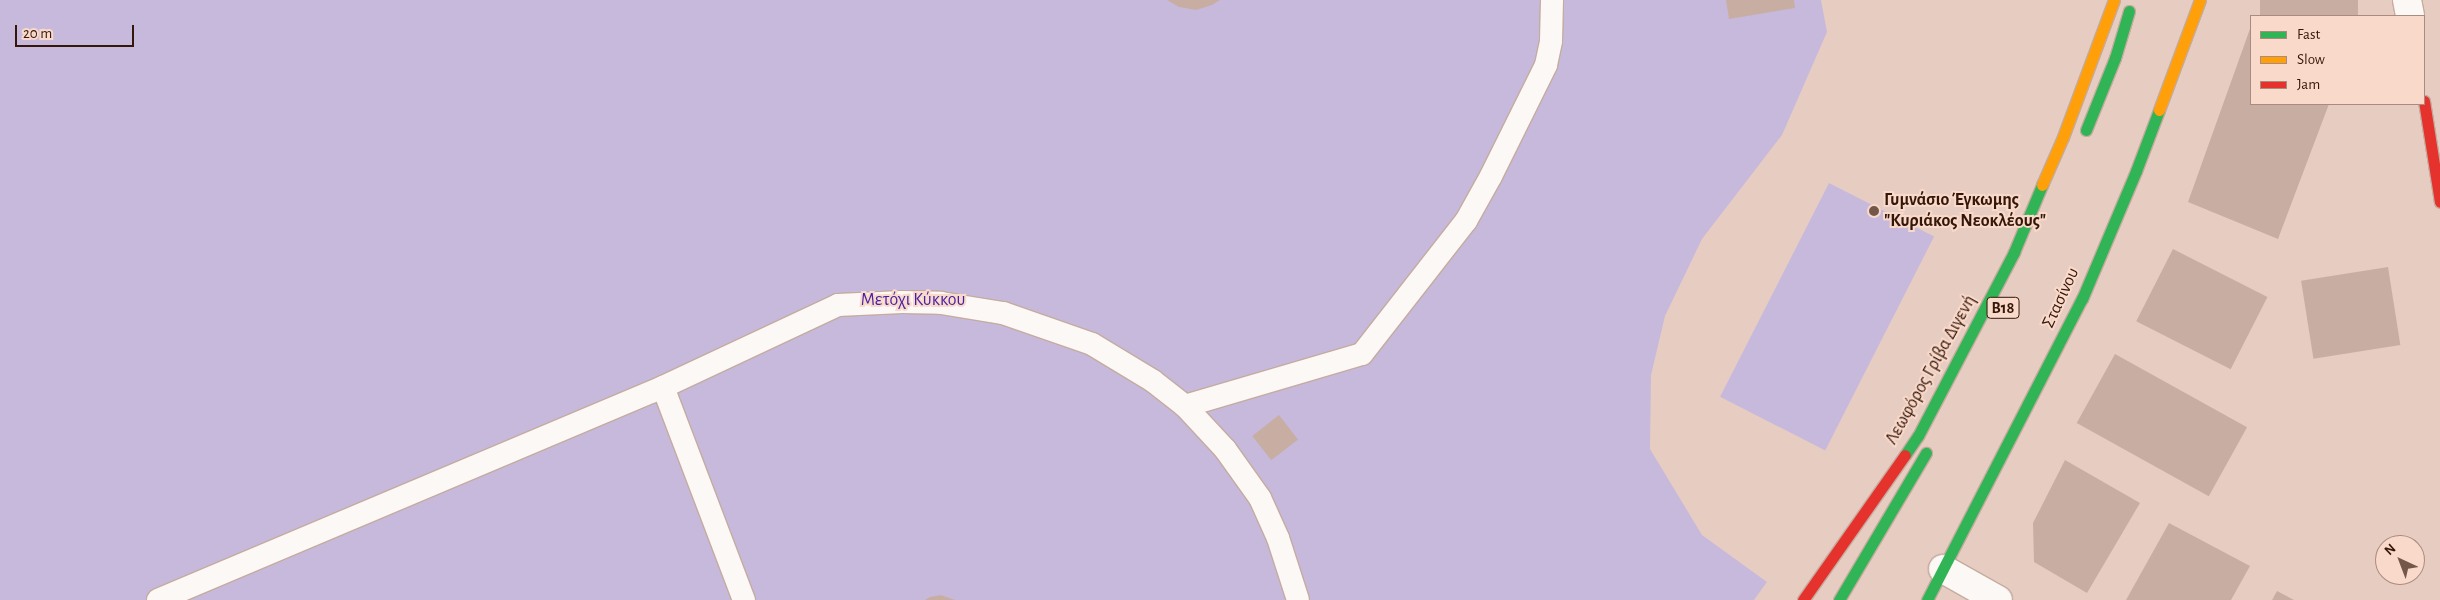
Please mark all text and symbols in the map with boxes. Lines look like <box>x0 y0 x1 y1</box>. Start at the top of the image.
scale bar <box>18 15 136 47</box>
legend <box>2250 15 2425 105</box>
text: 20 m <box>23 26 52 41</box>
text: Fast <box>2297 27 2320 42</box>
text: Slow <box>2297 52 2325 67</box>
text: Jam <box>2297 77 2320 92</box>
place label: Γυμνάσιο Έγκωμης "Κυριάκος Νεοκλέους" <box>1884 190 2046 232</box>
marker: Γυμνάσιο Έγκωμης "Κυριάκος Νεοκλέους" <box>1868 205 1880 217</box>
street label: Στασίνου <box>2038 265 2084 331</box>
park label: Μετόχι Κύκκου <box>861 289 965 311</box>
street label: Λεωφόρος Γρίβα Διγενή <box>1881 292 1981 448</box>
road number: B18 <box>1986 294 2020 322</box>
north arrow <box>2375 535 2425 585</box>
text: N <box>2382 541 2399 558</box>

